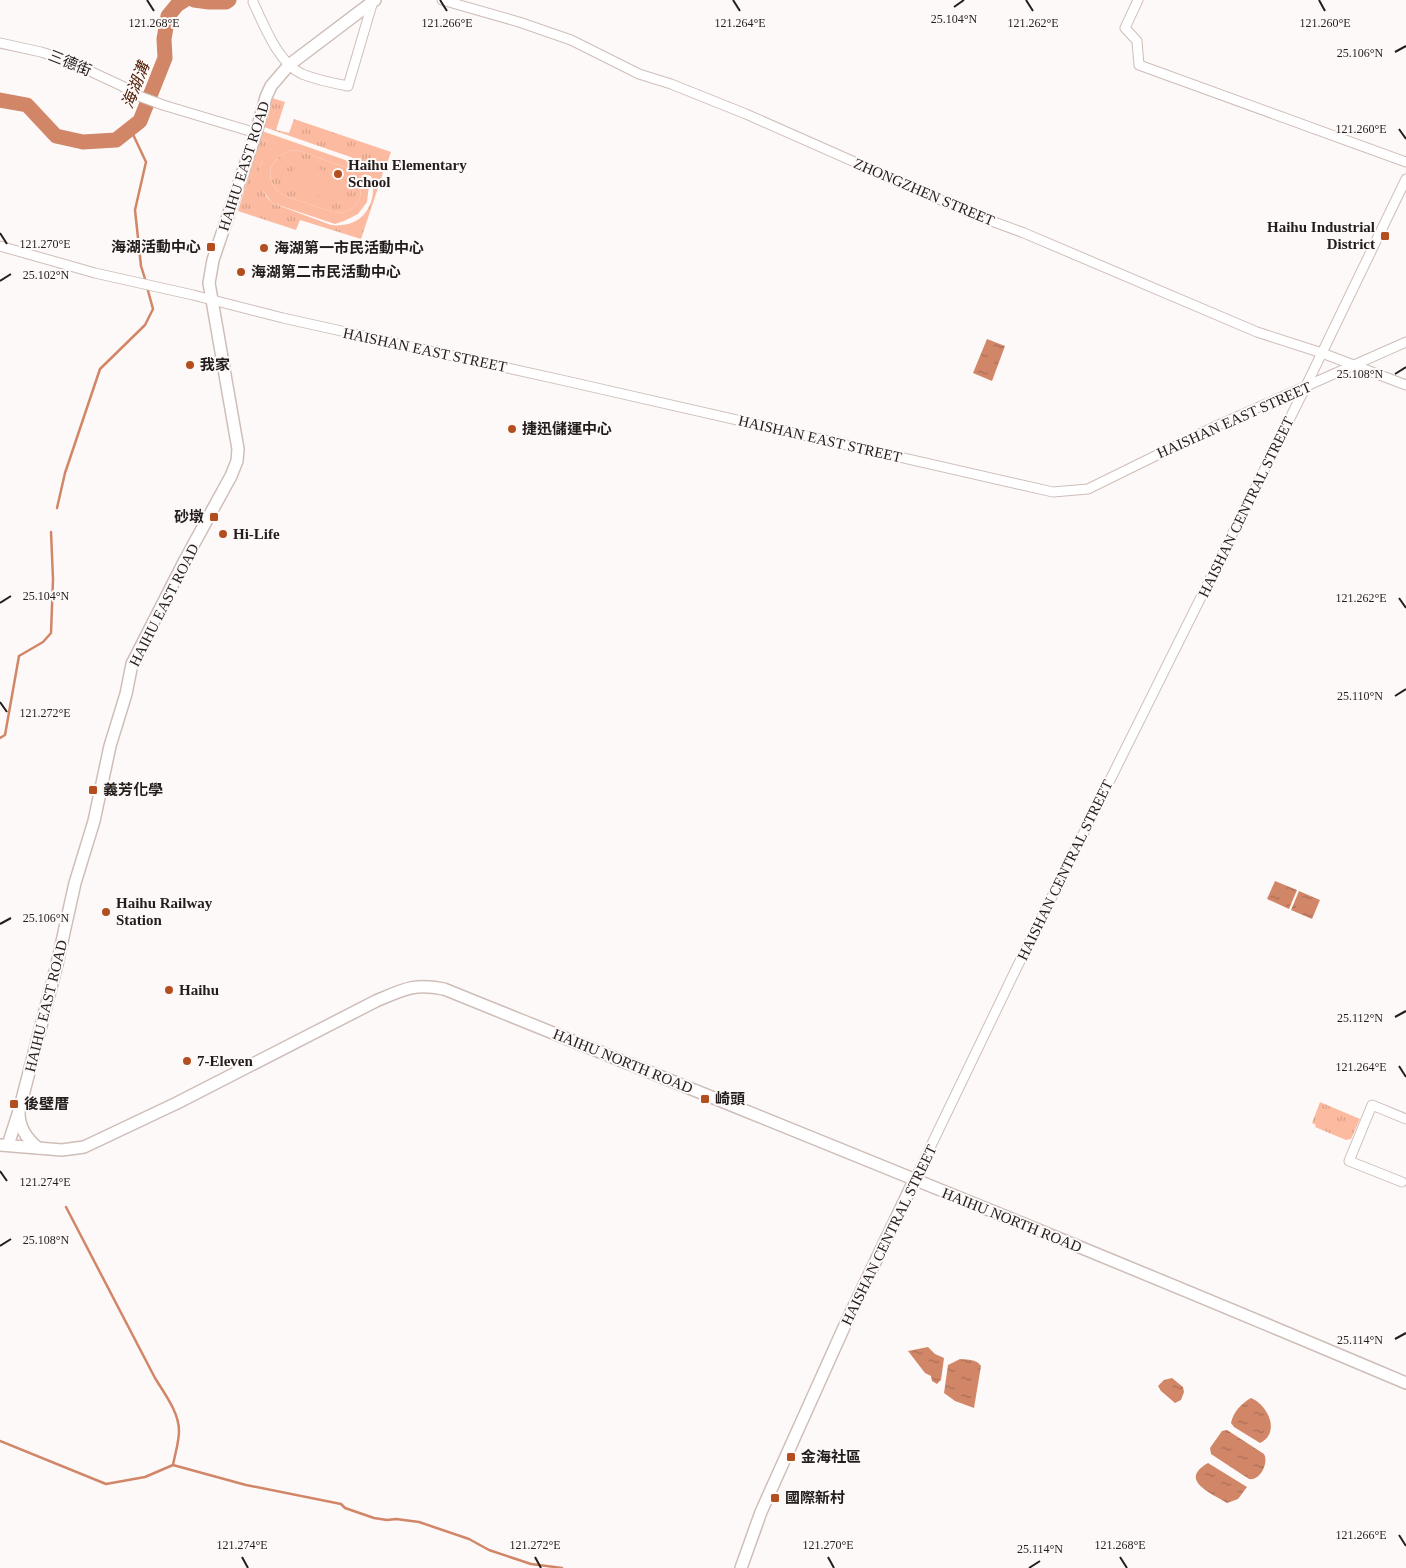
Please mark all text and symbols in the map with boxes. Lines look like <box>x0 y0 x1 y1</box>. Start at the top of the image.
text: 25.104°N <box>931 12 978 26</box>
text: 121.268°E <box>128 16 180 30</box>
text: 121.266°E <box>421 16 473 30</box>
text: 121.264°E <box>714 16 766 30</box>
text: 121.262°E <box>1007 16 1059 30</box>
text: 121.260°E <box>1299 16 1351 30</box>
street label: 三德街 <box>46 46 94 79</box>
text: 25.106°N <box>1337 46 1384 60</box>
water label: 海湖溝 <box>119 58 153 111</box>
street label: HAIHU EAST ROAD <box>215 99 273 233</box>
text: 121.260°E <box>1335 122 1387 136</box>
street label: ZHONGZHEN STREET <box>851 155 997 229</box>
place label: Haihu Elementary School <box>348 157 467 190</box>
marker: Haihu Elementary School <box>332 168 344 180</box>
place label: Haihu Industrial District <box>1267 219 1375 252</box>
marker: Haihu Industrial District <box>1379 230 1391 242</box>
text: 121.270°E <box>19 237 71 251</box>
place label: 海湖活動中心 <box>111 239 201 255</box>
place label: 海湖第一市民活動中心 <box>274 239 424 256</box>
marker: 海湖活動中心 <box>205 241 217 253</box>
marker: 海湖第一市民活動中心 <box>258 242 270 254</box>
place label: 海湖第二市民活動中心 <box>251 263 401 280</box>
marker: 海湖第二市民活動中心 <box>235 266 247 278</box>
text: 25.102°N <box>23 268 70 282</box>
street label: HAISHAN EAST STREET <box>342 325 508 375</box>
place label: 我家 <box>200 357 230 373</box>
marker: 我家 <box>184 359 196 371</box>
text: 25.108°N <box>1337 367 1384 381</box>
street label: HAISHAN EAST STREET <box>1154 379 1314 461</box>
street label: HAISHAN EAST STREET <box>737 412 903 466</box>
street label: HAISHAN CENTRAL STREET <box>1195 414 1297 600</box>
place label: 捷迅儲運中心 <box>522 421 612 437</box>
marker: 捷迅儲運中心 <box>506 423 518 435</box>
place label: 砂墩 <box>174 508 204 525</box>
marker: 砂墩 <box>208 511 220 523</box>
place label: Hi-Life <box>233 526 280 542</box>
marker: Hi-Life <box>217 528 229 540</box>
street label: HAIHU EAST ROAD <box>126 541 202 669</box>
text: 25.104°N <box>23 589 70 603</box>
text: 121.262°E <box>1335 591 1387 605</box>
text: 25.110°N <box>1337 689 1383 703</box>
text: 121.272°E <box>19 706 71 720</box>
street label: HAISHAN CENTRAL STREET <box>1014 777 1116 963</box>
place label: 義芳化學 <box>103 781 163 798</box>
marker: 義芳化學 <box>87 784 99 796</box>
place label: Haihu Railway Station <box>116 895 213 928</box>
marker: Haihu Railway Station <box>100 906 112 918</box>
text: 25.106°N <box>23 911 70 925</box>
street label: HAIHU EAST ROAD <box>22 938 70 1074</box>
place label: Haihu <box>179 982 219 998</box>
marker: Haihu <box>163 984 175 996</box>
text: 25.112°N <box>1337 1011 1383 1025</box>
street label: HAIHU NORTH ROAD <box>551 1026 695 1096</box>
place label: 7-Eleven <box>197 1053 253 1069</box>
marker: 7-Eleven <box>181 1055 193 1067</box>
text: 121.264°E <box>1335 1060 1387 1074</box>
place label: 崎頭 <box>715 1091 745 1107</box>
marker: 崎頭 <box>699 1093 711 1105</box>
place label: 後壁厝 <box>24 1096 69 1112</box>
marker: 後壁厝 <box>8 1098 20 1110</box>
street label: HAISHAN CENTRAL STREET <box>838 1142 940 1328</box>
text: 121.274°E <box>19 1175 71 1189</box>
street label: HAIHU NORTH ROAD <box>940 1185 1084 1255</box>
text: 25.108°N <box>23 1233 70 1247</box>
text: 25.114°N <box>1337 1333 1383 1347</box>
place label: 金海社區 <box>801 1448 861 1465</box>
marker: 金海社區 <box>785 1451 797 1463</box>
place label: 國際新村 <box>785 1489 845 1506</box>
marker: 國際新村 <box>769 1492 781 1504</box>
text: 121.266°E <box>1335 1528 1387 1542</box>
text: 121.274°E <box>216 1538 268 1552</box>
text: 121.272°E <box>509 1538 561 1552</box>
text: 121.270°E <box>802 1538 854 1552</box>
text: 121.268°E <box>1094 1538 1146 1552</box>
text: 25.114°N <box>1017 1542 1063 1556</box>

